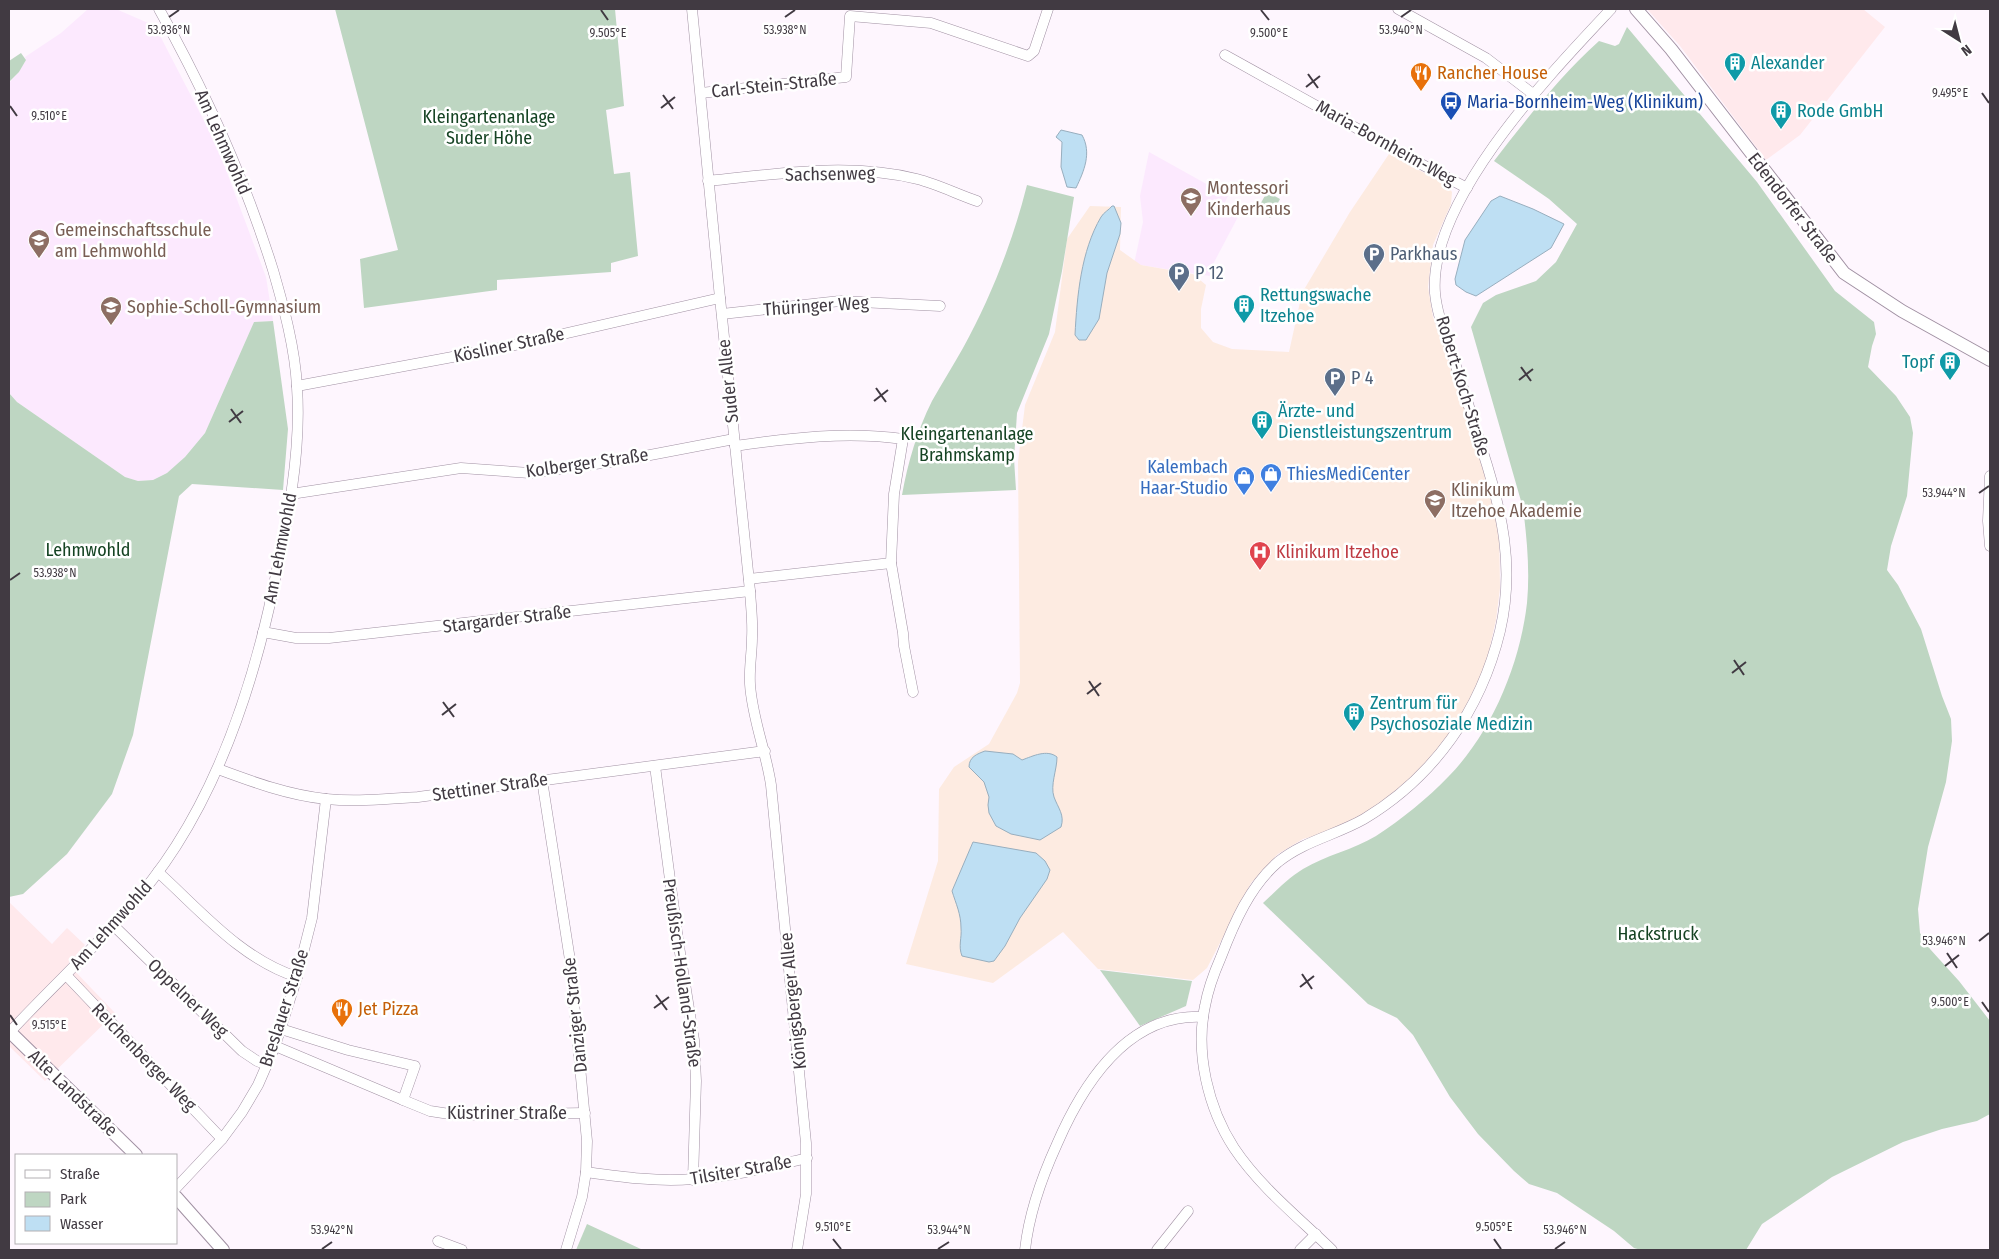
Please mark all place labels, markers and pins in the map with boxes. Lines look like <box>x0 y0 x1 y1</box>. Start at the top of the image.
building icon: Alexander <box>1723 51 1747 82</box>
place label: Alexander <box>1751 52 1825 74</box>
restaurant icon: Rancher House <box>1409 61 1433 92</box>
place label: Rancher House <box>1437 62 1548 84</box>
bus stop icon: Maria-Bornheim-Weg (Klinikum) <box>1439 90 1463 121</box>
place label: Maria-Bornheim-Weg (Klinikum) <box>1467 91 1703 113</box>
building icon: Rode GmbH <box>1769 99 1793 130</box>
place label: Rode GmbH <box>1797 100 1883 122</box>
place label: Montessori Kinderhaus <box>1207 177 1291 220</box>
school or university icon: Montessori Kinderhaus <box>1179 186 1203 217</box>
place label: Gemeinschaftsschule am Lehmwohld <box>55 219 212 262</box>
school or university icon: Gemeinschaftsschule am Lehmwohld <box>27 228 51 259</box>
parking icon: Parkhaus <box>1362 242 1386 273</box>
place label: Parkhaus <box>1390 243 1458 265</box>
parking icon: P 12 <box>1167 261 1191 292</box>
place label: P 12 <box>1195 262 1224 284</box>
place label: Rettungswache Itzehoe <box>1260 284 1372 327</box>
building icon: Rettungswache Itzehoe <box>1232 293 1256 324</box>
school or university icon: Sophie-Scholl-Gymnasium <box>99 295 123 326</box>
place label: Sophie-Scholl-Gymnasium <box>127 296 321 318</box>
building icon: Topf <box>1938 350 1962 381</box>
place label: Topf <box>1902 351 1935 373</box>
parking icon: P 4 <box>1323 366 1347 397</box>
place label: P 4 <box>1351 367 1374 389</box>
place label: Ärzte- und Dienstleistungszentrum <box>1278 400 1452 443</box>
building icon: Ärzte- und Dienstleistungszentrum <box>1250 409 1274 440</box>
place label: Kalembach Haar-Studio <box>1140 456 1228 499</box>
shop icon: ThiesMediCenter <box>1259 462 1283 493</box>
place label: ThiesMediCenter <box>1287 463 1410 485</box>
shop icon: Kalembach Haar-Studio <box>1232 465 1256 496</box>
place label: Klinikum Itzehoe Akademie <box>1451 479 1582 522</box>
school or university icon: Klinikum Itzehoe Akademie <box>1423 488 1447 519</box>
hospital icon: Klinikum Itzehoe <box>1248 540 1272 571</box>
place label: Klinikum Itzehoe <box>1276 541 1399 563</box>
place label: Zentrum für Psychosoziale Medizin <box>1370 692 1533 735</box>
building icon: Zentrum für Psychosoziale Medizin <box>1342 701 1366 732</box>
restaurant icon: Jet Pizza <box>330 997 354 1028</box>
place label: Jet Pizza <box>358 998 419 1020</box>

